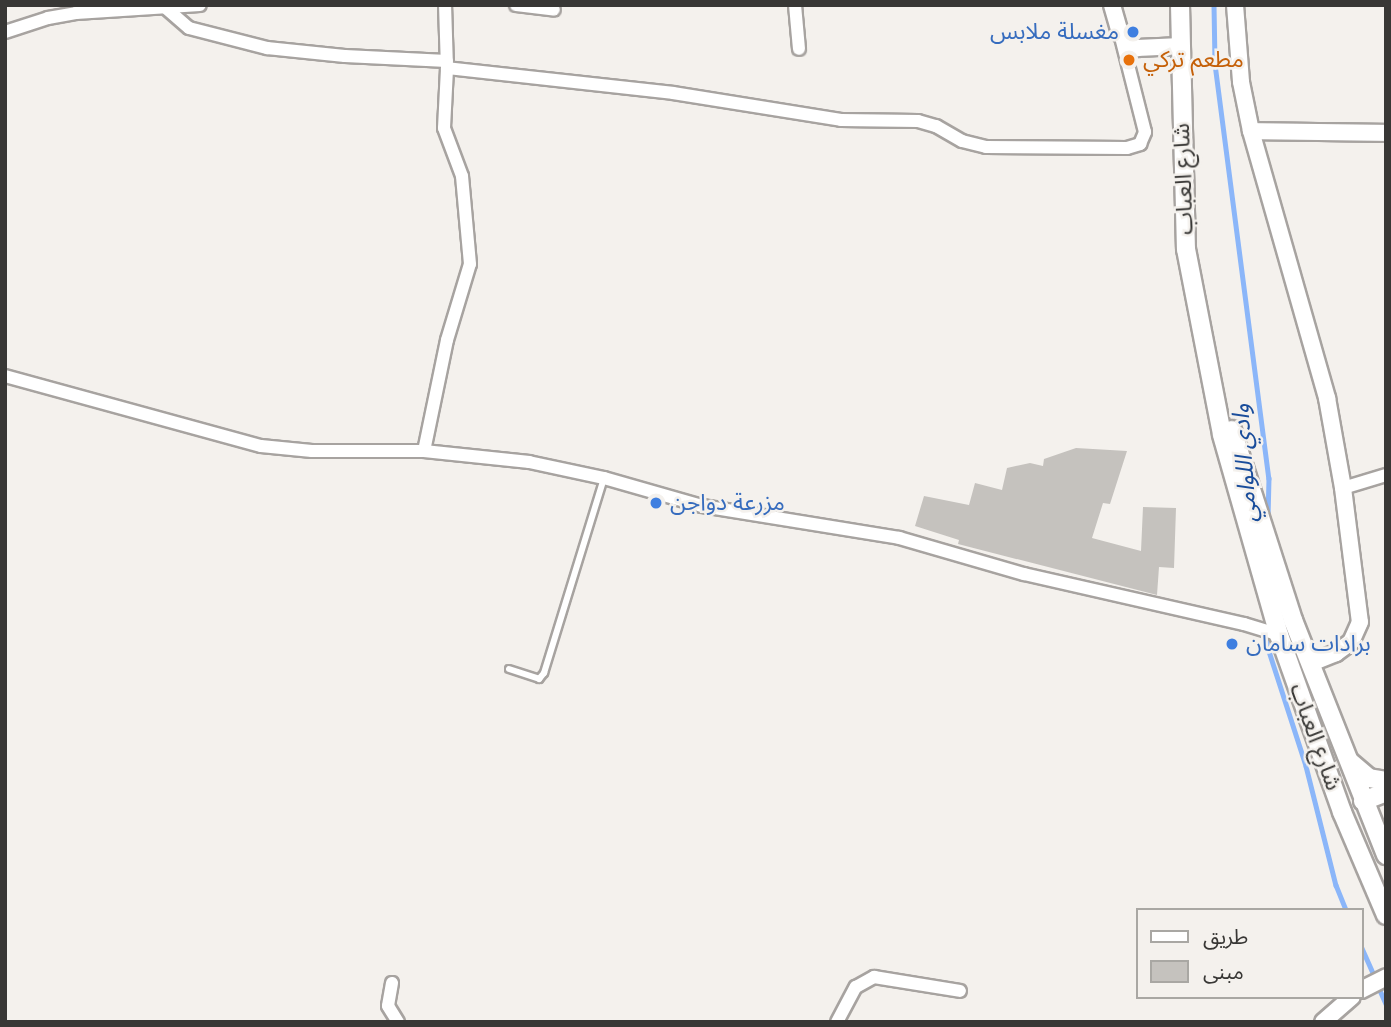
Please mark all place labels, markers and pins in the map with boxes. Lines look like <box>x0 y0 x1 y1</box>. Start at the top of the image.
place label: مغسلة ملابس <box>990 18 1119 46</box>
marker: مغسلة ملابس <box>1125 24 1141 40</box>
place label: مطعم تركي <box>1143 46 1244 74</box>
marker: مطعم تركي <box>1121 52 1137 68</box>
place label: مزرعة دواجن <box>670 489 785 517</box>
marker: مزرعة دواجن <box>648 495 664 511</box>
place label: برادات سامان <box>1246 630 1371 658</box>
marker: برادات سامان <box>1224 636 1240 652</box>

